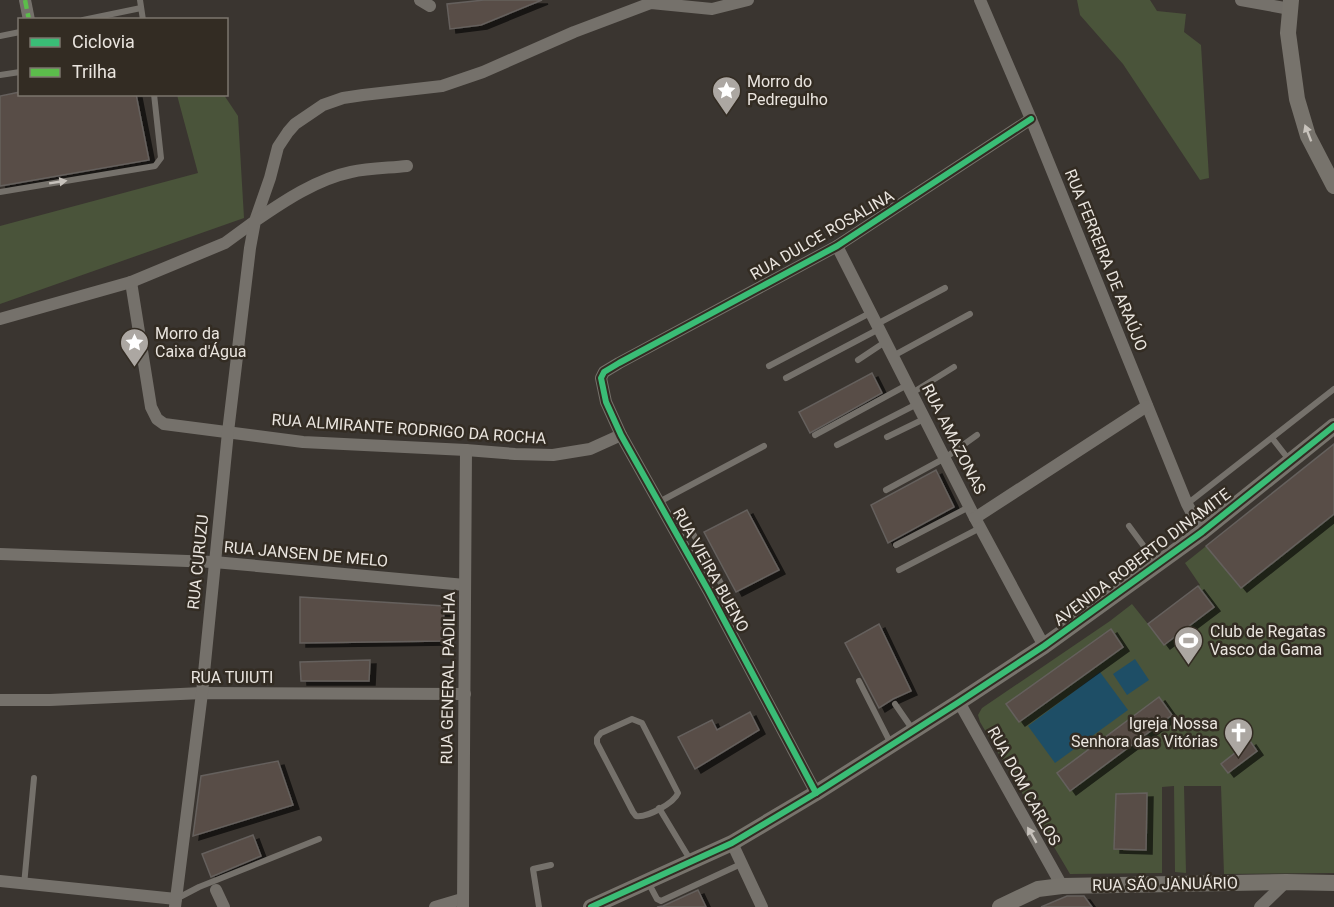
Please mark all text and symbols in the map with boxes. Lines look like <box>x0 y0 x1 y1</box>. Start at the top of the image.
legend <box>18 18 228 96</box>
text: Ciclovia <box>72 31 135 52</box>
text: Trilha <box>72 61 117 82</box>
place label: Morro do Pedregulho <box>747 72 828 109</box>
place icon: Morro do Pedregulho <box>710 74 742 116</box>
one-way arrow <box>1303 124 1313 142</box>
street label: RUA FERREIRA DE ARAÚJO <box>1061 166 1151 354</box>
one-way arrow <box>48 177 67 186</box>
street label: RUA DULCE ROSALINA <box>747 186 898 284</box>
place label: Morro da Caixa d'Água <box>155 324 246 361</box>
place icon: Morro da Caixa d'Água <box>118 326 150 368</box>
street label: RUA AMAZONAS <box>918 381 990 497</box>
street label: RUA ALMIRANTE RODRIGO DA ROCHA <box>271 410 548 448</box>
street label: AVENIDA ROBERTO DINAMITE <box>1050 484 1234 630</box>
street label: RUA VIEIRA BUENO <box>669 505 753 635</box>
street label: RUA CURUZU <box>184 514 212 610</box>
street label: RUA JANSEN DE MELO <box>223 537 389 571</box>
street label: RUA GENERAL PADILHA <box>437 591 459 765</box>
place label: Club de Regatas Vasco da Gama <box>1210 622 1326 659</box>
sports icon: Club de Regatas Vasco da Gama <box>1173 624 1205 666</box>
street label: RUA TUIUTI <box>191 668 273 687</box>
place label: Igreja Nossa Senhora das Vitórias <box>1071 714 1218 751</box>
church icon: Igreja Nossa Senhora das Vitórias <box>1223 716 1255 758</box>
street label: RUA DOM CARLOS <box>983 723 1065 849</box>
one-way arrow <box>1027 826 1037 843</box>
street label: RUA SÃO JANUÁRIO <box>1092 872 1238 895</box>

